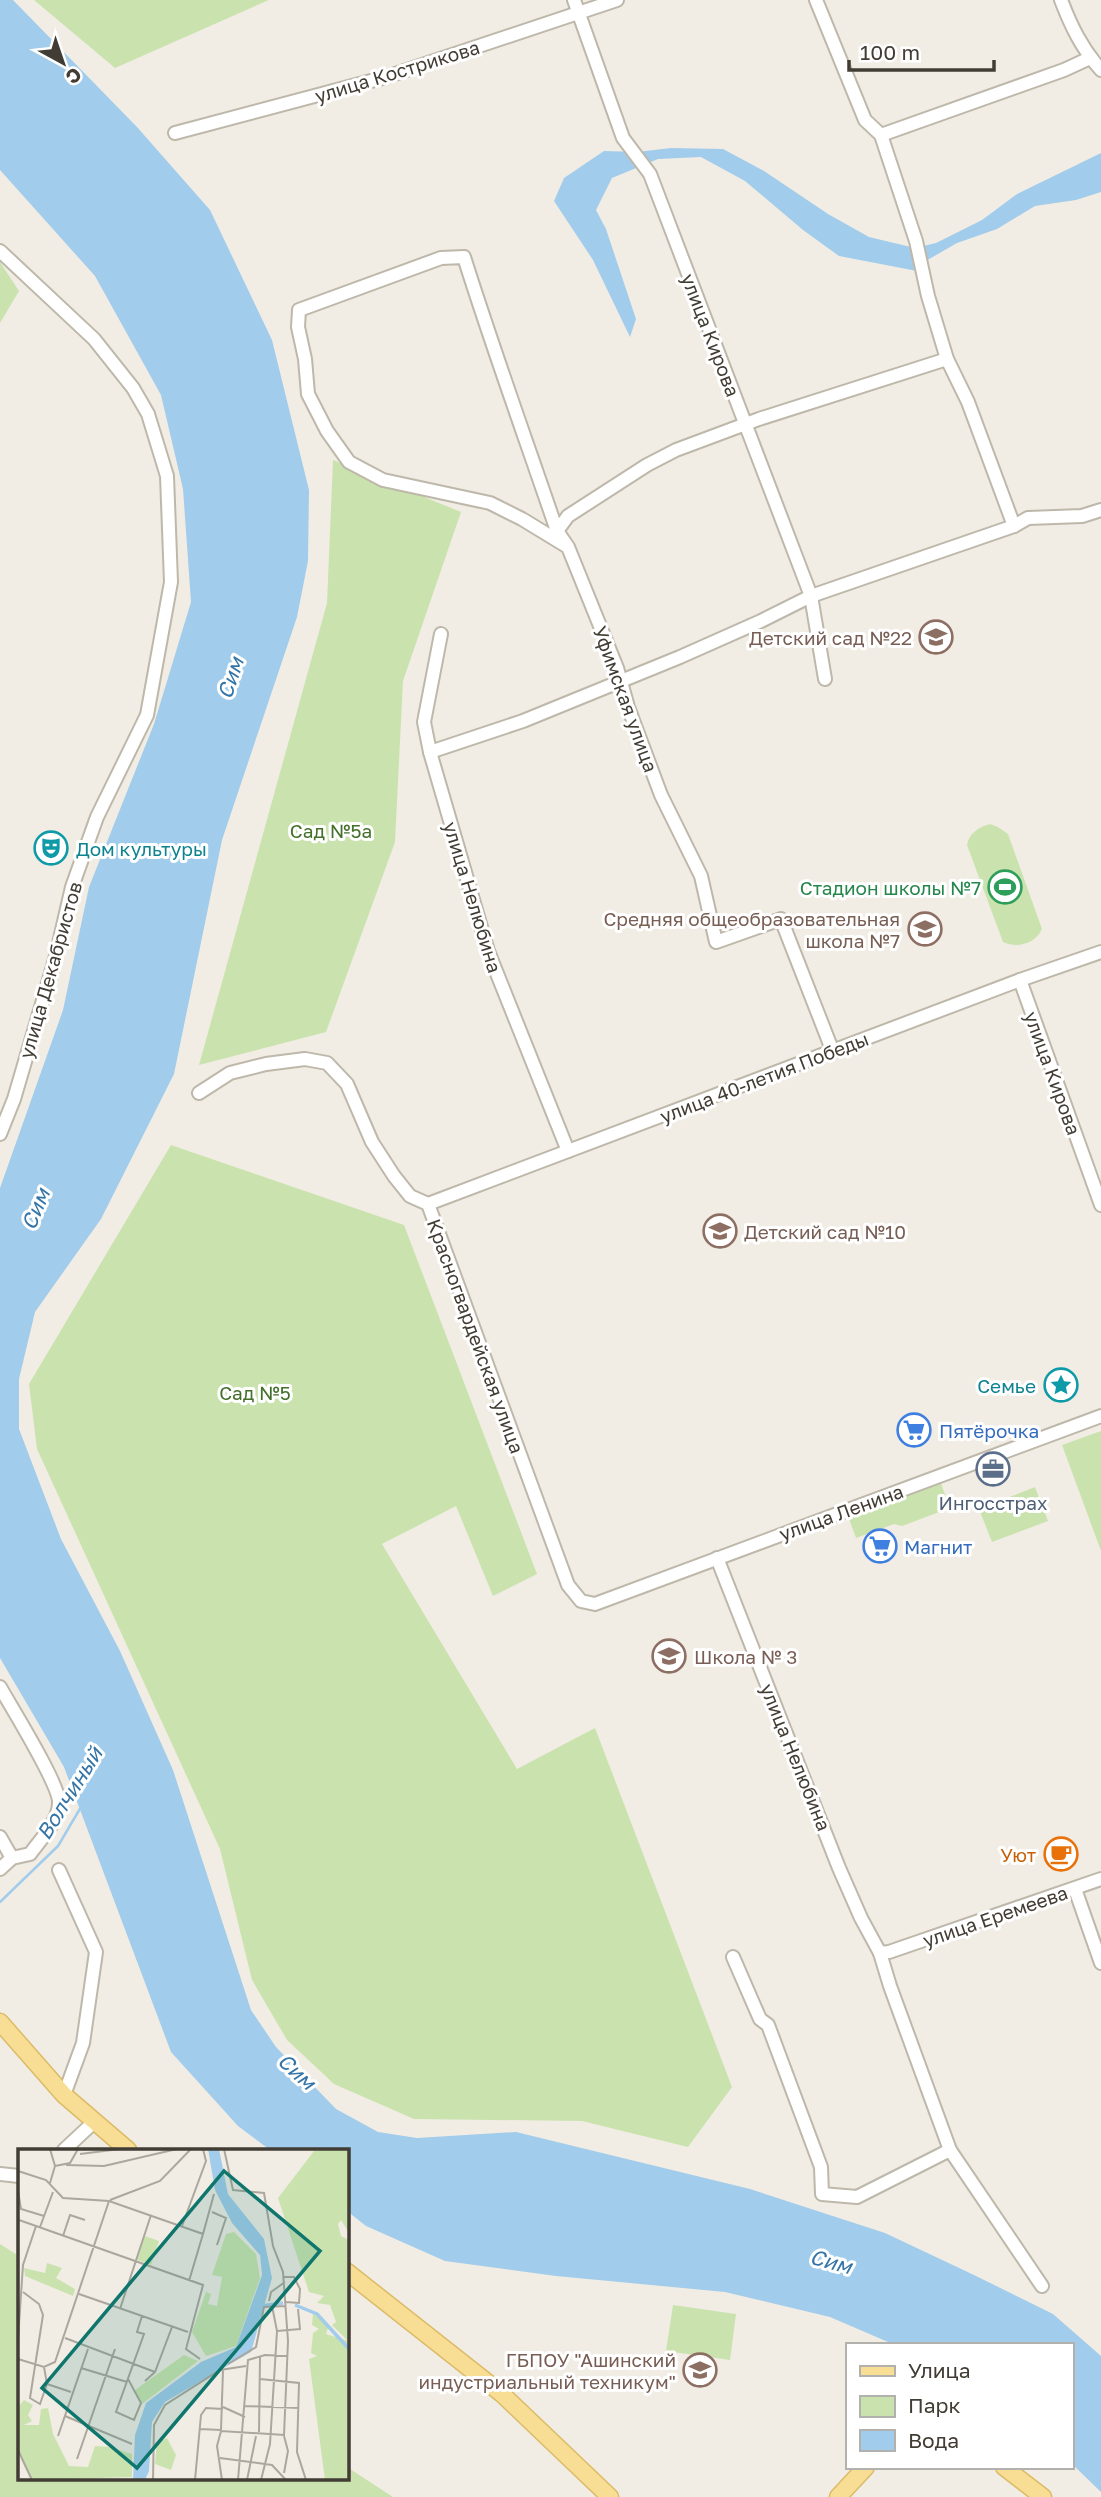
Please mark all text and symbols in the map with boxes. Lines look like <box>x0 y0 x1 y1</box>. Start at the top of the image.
north arrow <box>28 28 98 98</box>
scale bar <box>849 28 994 72</box>
street label: улица Кострикова <box>312 35 482 107</box>
text: 100 m <box>860 39 920 65</box>
text: С <box>62 63 87 90</box>
street label: улица Кирова <box>677 270 745 400</box>
school or university icon: Детский сад №22 <box>917 618 955 656</box>
street label: Уфимская улица <box>589 623 663 775</box>
place label: Детский сад №22 <box>749 626 912 649</box>
water label: Сим <box>211 652 249 702</box>
park label: Сад №5а <box>290 819 372 842</box>
street label: улица Нелюбина <box>439 819 507 975</box>
theatre icon: Дом культуры <box>32 829 70 867</box>
place label: Дом культуры <box>76 837 207 860</box>
sports icon: Стадион школы №7 <box>986 868 1024 906</box>
place label: Стадион школы №7 <box>800 876 981 899</box>
street label: улица Декабристов <box>14 879 86 1061</box>
place label: Средняя общеобразовательная школа №7 <box>603 907 900 952</box>
school or university icon: Средняя общеобразовательная школа №7 <box>906 910 944 948</box>
street label: улица Кирова <box>1020 1008 1086 1138</box>
street label: улица 40-летия Победы <box>656 1027 872 1127</box>
water label: Сим <box>15 1183 56 1233</box>
school or university icon: Детский сад №10 <box>701 1212 739 1250</box>
street label: Красногвардейская улица <box>423 1216 529 1456</box>
place label: Детский сад №10 <box>744 1220 906 1243</box>
place icon: Семье <box>1042 1366 1080 1404</box>
place label: Семье <box>977 1374 1036 1397</box>
park label: Сад №5 <box>219 1381 291 1404</box>
supermarket icon: Пятёрочка <box>895 1411 933 1449</box>
place label: Пятёрочка <box>939 1419 1039 1442</box>
office icon: Ингосстрах <box>974 1450 1012 1488</box>
street label: улица Ленина <box>776 1479 906 1545</box>
place label: Ингосстрах <box>939 1491 1047 1514</box>
supermarket icon: Магнит <box>861 1527 899 1565</box>
place label: Магнит <box>904 1535 972 1558</box>
school or university icon: Школа № 3 <box>650 1637 688 1675</box>
place label: Школа № 3 <box>694 1645 797 1668</box>
street label: улица Нелюбина <box>756 1680 836 1834</box>
water label: Волчиный <box>30 1741 108 1844</box>
cafe icon: Уют <box>1042 1835 1080 1873</box>
place label: Уют <box>1000 1843 1036 1866</box>
street label: улица Еремеева <box>919 1880 1071 1952</box>
water label: Сим <box>273 2047 323 2096</box>
inset map <box>18 2149 348 2480</box>
water label: Сим <box>807 2243 857 2280</box>
legend <box>846 2343 1073 2469</box>
place label: ГБПОУ "Ашинский индустриальный техникум" <box>418 2348 676 2393</box>
school or university icon: ГБПОУ "Ашинский индустриальный техникум" <box>681 2351 719 2389</box>
text: Улица <box>908 2357 971 2383</box>
text: Парк <box>908 2392 961 2418</box>
text: Вода <box>908 2427 959 2453</box>

